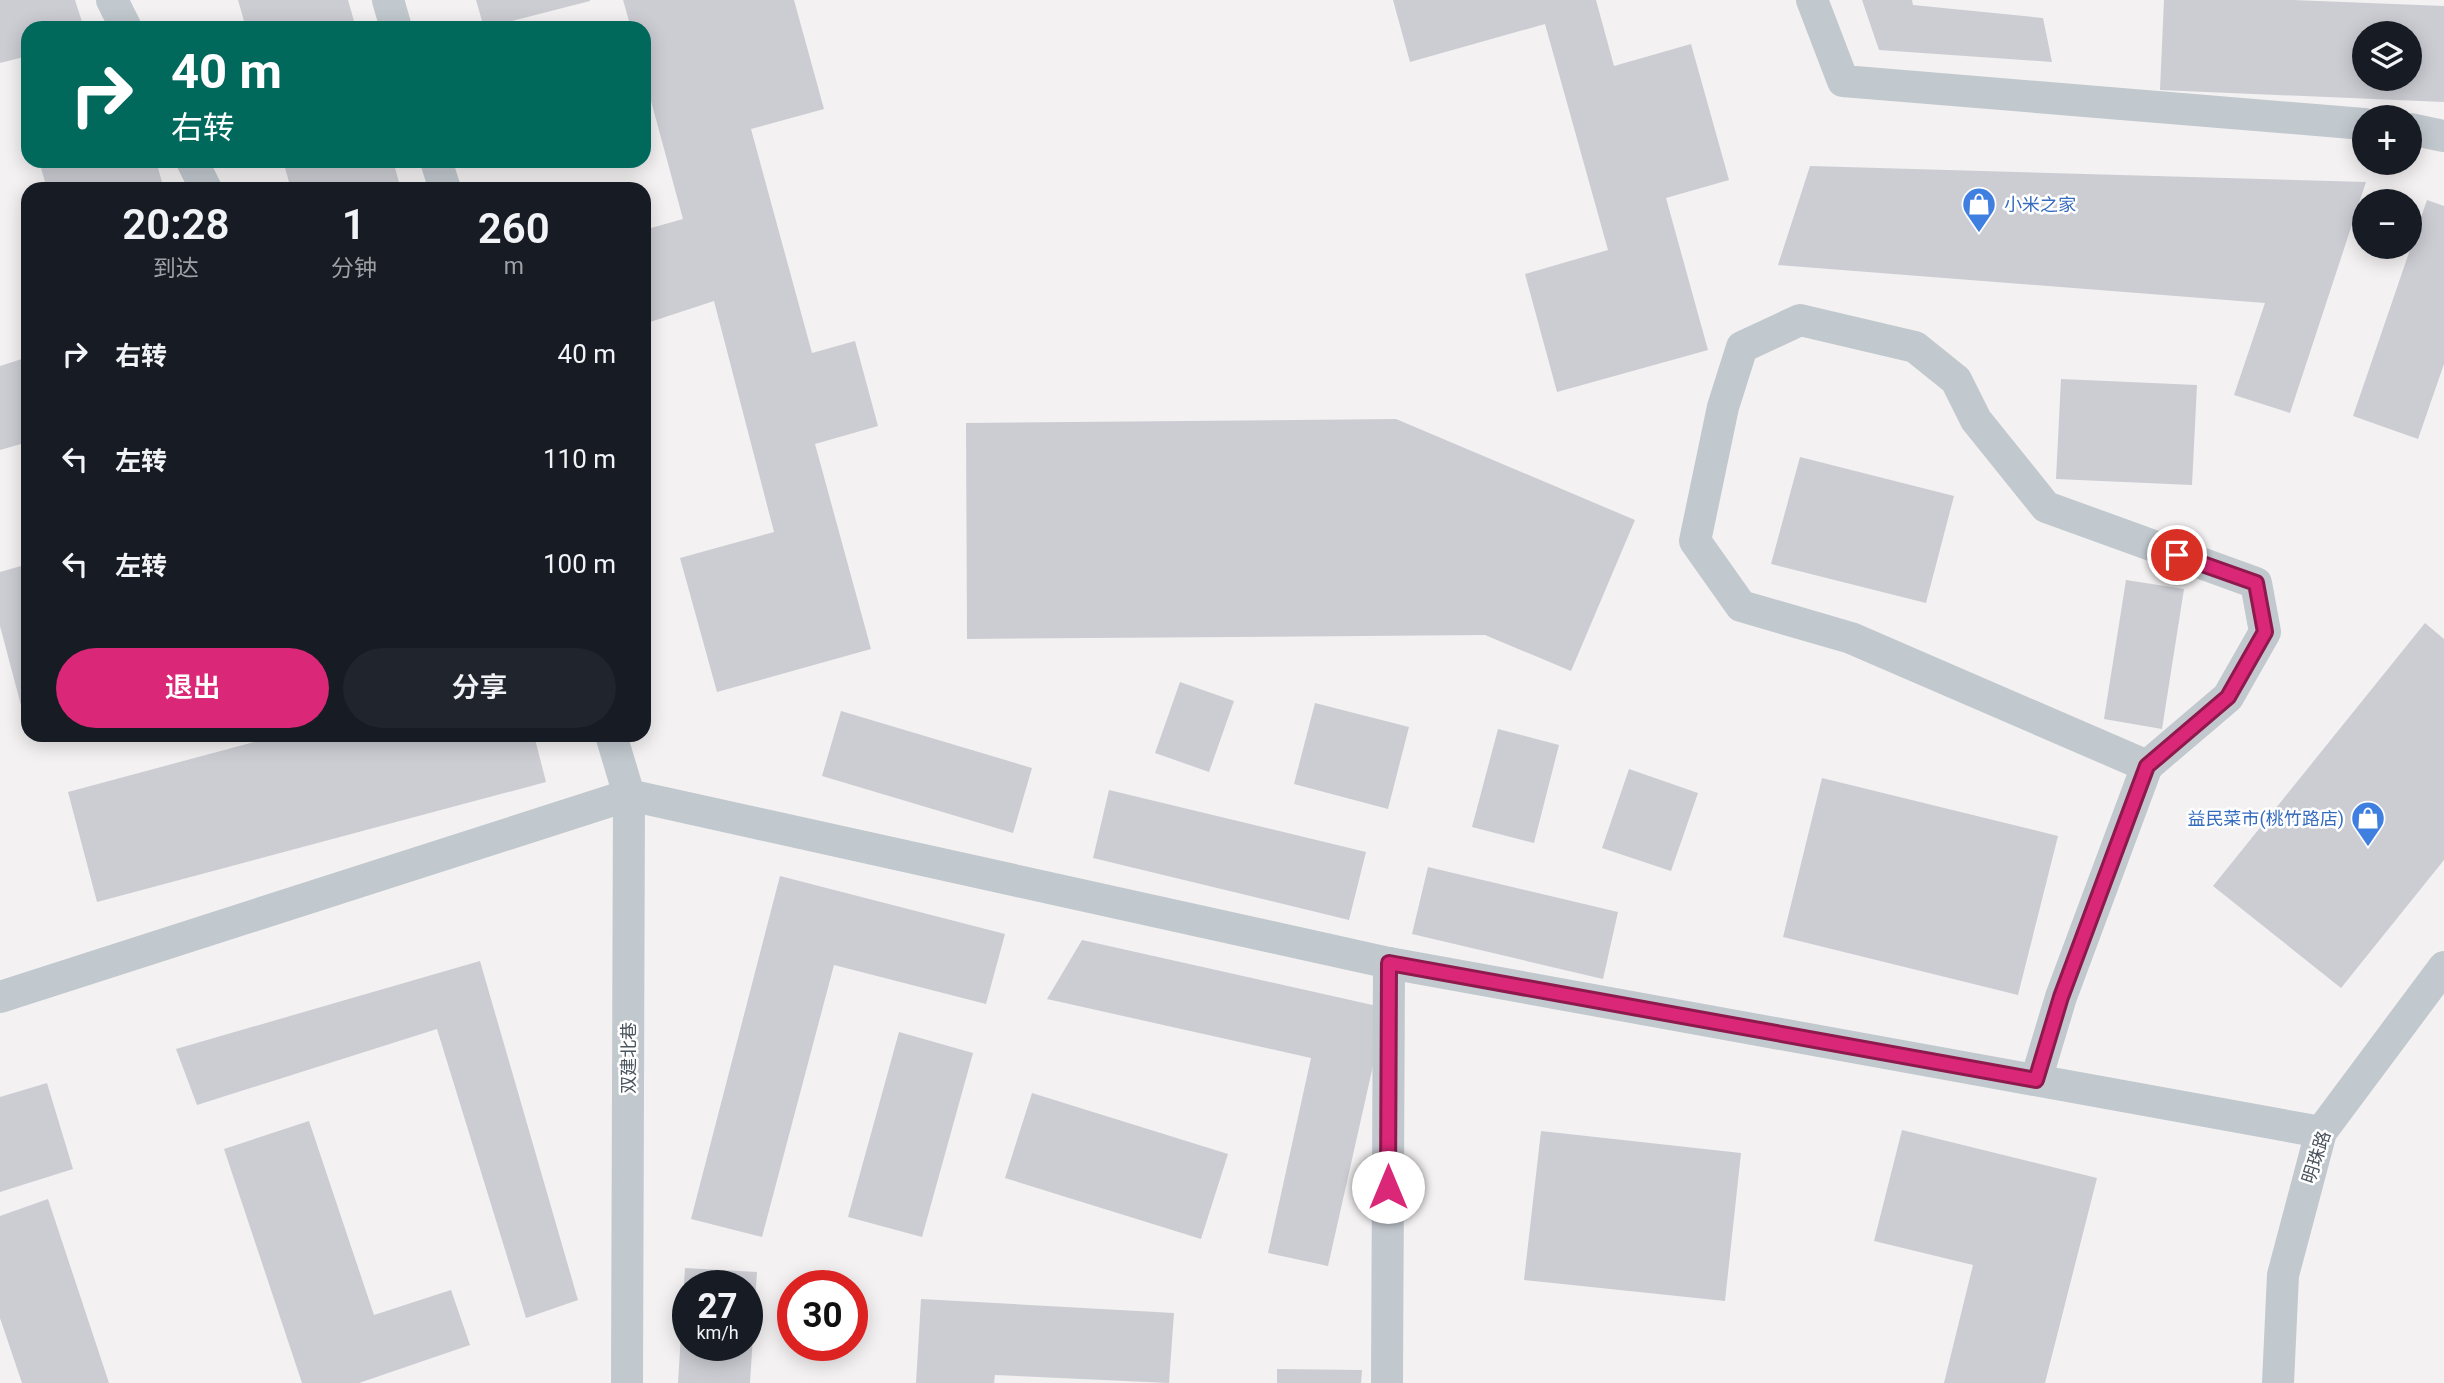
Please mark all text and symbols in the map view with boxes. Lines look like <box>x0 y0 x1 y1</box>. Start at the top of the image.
map controls <box>2352 21 2422 259</box>
button: layers <box>2352 21 2422 91</box>
text: 40 m <box>171 43 282 100</box>
icon: right <box>56 49 147 140</box>
button: + <box>2352 105 2422 175</box>
text: 右转 <box>171 109 235 147</box>
shop icon: 小米之家 <box>1960 185 1998 234</box>
button: − <box>2352 189 2422 259</box>
place label: 小米之家 <box>2004 194 2076 215</box>
text: 20:28 <box>122 200 230 249</box>
text: 1 <box>342 200 366 249</box>
text: 260 <box>478 204 550 253</box>
text: m <box>504 253 524 280</box>
text: 到达 <box>153 255 199 282</box>
text: 分钟 <box>331 255 377 282</box>
icon: right <box>56 335 94 373</box>
text: 40 m <box>558 339 616 369</box>
text: 右转 <box>115 341 167 371</box>
icon: left <box>56 440 94 478</box>
text: 110 m <box>543 444 616 474</box>
text: 左转 <box>115 446 167 476</box>
pin <box>2147 525 2207 585</box>
icon: arrive <box>2158 536 2196 574</box>
icon: left <box>56 545 94 583</box>
text: 100 m <box>543 549 616 579</box>
text: 左转 <box>115 551 167 581</box>
button: 退出 <box>56 648 329 728</box>
button: 分享 <box>343 648 616 728</box>
shop icon: 益民菜市(桃竹路店) <box>2349 799 2387 848</box>
place label: 益民菜市(桃竹路店) <box>2188 808 2344 830</box>
street label: 双建北巷 <box>618 1022 639 1094</box>
street label: 明珠路 <box>2298 1128 2334 1186</box>
position arrow <box>1351 1150 1425 1224</box>
speed limit sign: 30 <box>777 1270 868 1361</box>
text: 27 <box>697 1286 738 1327</box>
text: km/h <box>696 1322 739 1343</box>

